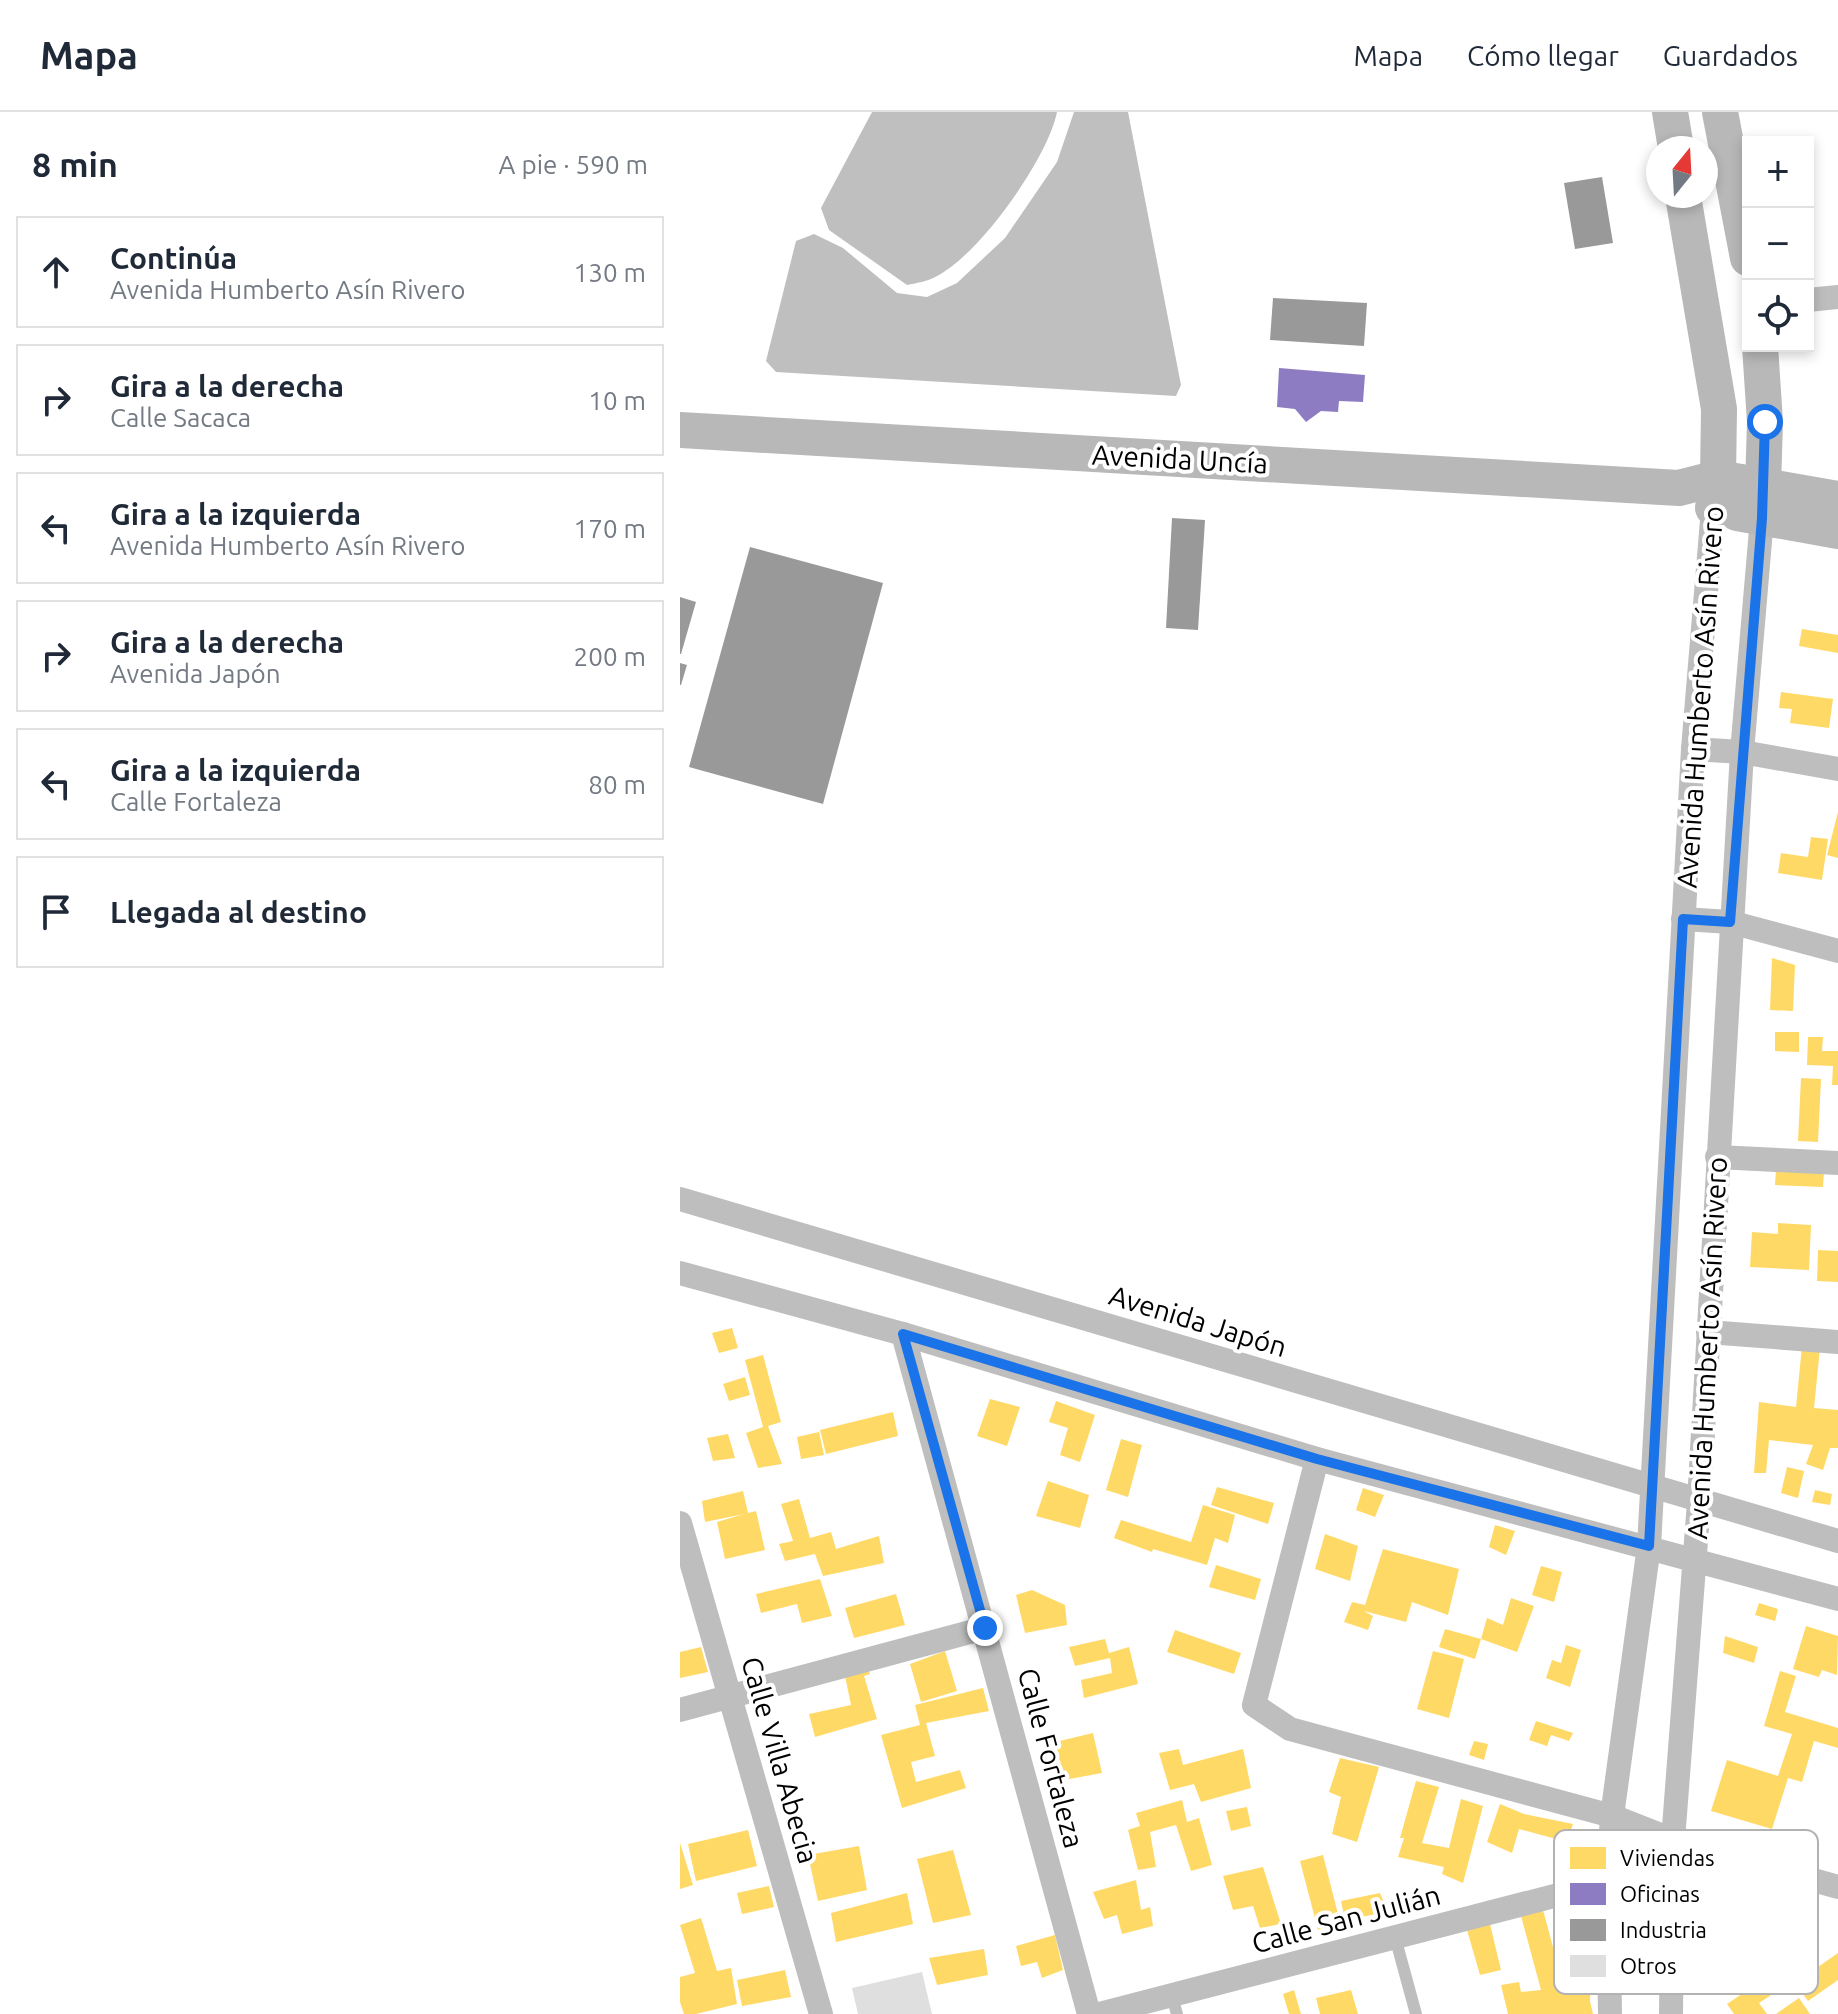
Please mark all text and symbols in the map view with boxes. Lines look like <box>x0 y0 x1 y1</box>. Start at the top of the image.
text: Mapa <box>40 34 138 76</box>
text: Mapa <box>1354 40 1423 71</box>
text: Cómo llegar <box>1467 40 1619 71</box>
text: Guardados <box>1663 40 1798 71</box>
north arrow <box>1646 136 1718 208</box>
map controls <box>1742 136 1814 352</box>
button: + <box>1742 136 1814 208</box>
text: 8 min <box>32 145 118 183</box>
text: A pie · 590 m <box>499 150 648 179</box>
button: − <box>1742 208 1814 280</box>
text: Continúa <box>110 241 237 275</box>
icon: ahead <box>34 250 78 294</box>
text: 130 m <box>574 258 646 287</box>
text: Avenida Humberto Asín Rivero <box>110 275 466 304</box>
button: locate <box>1742 280 1814 352</box>
text: Gira a la derecha <box>110 369 344 403</box>
icon: right <box>34 378 78 422</box>
text: 10 m <box>588 386 646 415</box>
text: Calle Sacaca <box>110 403 251 432</box>
route start <box>1747 404 1783 440</box>
street label: Avenida Uncía <box>1091 438 1269 479</box>
text: Gira a la izquierda <box>110 497 361 531</box>
street label: Avenida Humberto Asín Rivero <box>1671 505 1728 889</box>
icon: left <box>34 506 78 550</box>
text: 170 m <box>574 514 646 543</box>
text: Avenida Humberto Asín Rivero <box>110 531 466 560</box>
text: Gira a la derecha <box>110 625 344 659</box>
icon: right <box>34 634 78 678</box>
text: 200 m <box>574 642 646 671</box>
text: Avenida Japón <box>110 659 281 688</box>
text: Gira a la izquierda <box>110 753 361 787</box>
icon: left <box>34 762 78 806</box>
text: 80 m <box>588 770 646 799</box>
text: Calle Fortaleza <box>110 787 282 816</box>
icon: arrive <box>34 890 78 934</box>
text: Llegada al destino <box>110 895 367 929</box>
street label: Avenida Humberto Asín Rivero <box>1681 1156 1732 1540</box>
street label: Avenida Japón <box>1106 1279 1291 1362</box>
route end <box>967 1610 1003 1646</box>
street label: Calle Villa Abecia <box>736 1653 825 1867</box>
street label: Calle Fortaleza <box>1013 1664 1090 1851</box>
legend <box>1554 1830 1818 1994</box>
text: Viviendas <box>1620 1845 1715 1870</box>
street label: Calle San Julián <box>1248 1878 1444 1959</box>
text: Oficinas <box>1620 1881 1700 1906</box>
text: Industria <box>1620 1917 1707 1942</box>
text: Otros <box>1620 1953 1676 1978</box>

